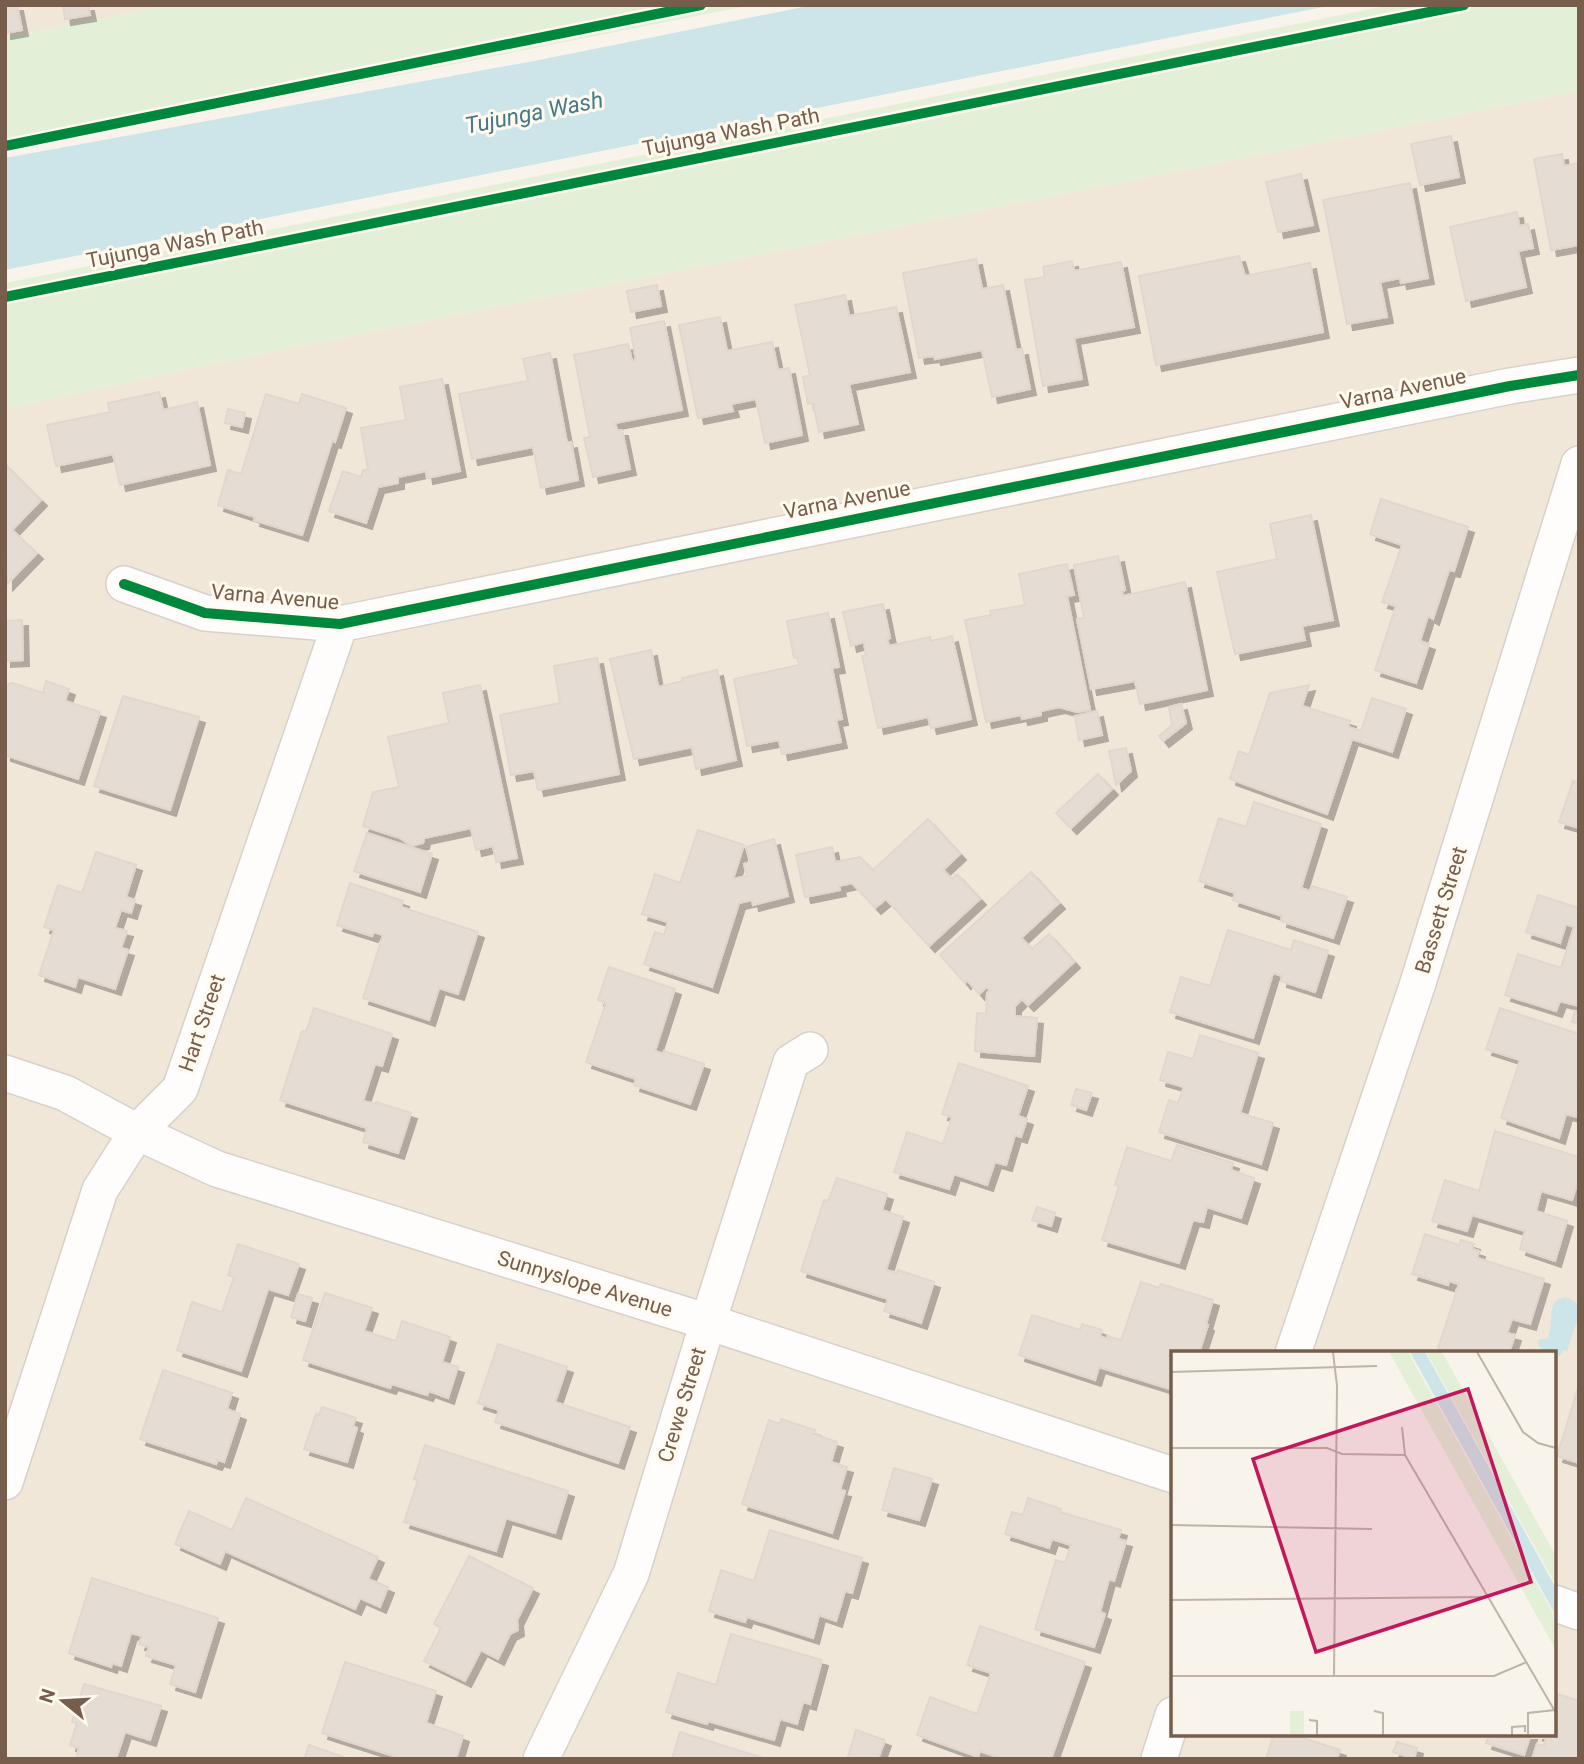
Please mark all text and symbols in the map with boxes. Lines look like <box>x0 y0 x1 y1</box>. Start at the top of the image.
water label: Tujunga Wash <box>463 86 605 140</box>
street label: Tujunga Wash Path <box>640 103 822 161</box>
street label: Tujunga Wash Path <box>84 215 266 273</box>
street label: Varna Avenue <box>1338 364 1468 414</box>
street label: Varna Avenue <box>782 476 912 524</box>
street label: Varna Avenue <box>210 579 340 615</box>
street label: Bassett Street <box>1410 843 1472 976</box>
street label: Hart Street <box>174 971 230 1075</box>
street label: Sunnyslope Avenue <box>495 1246 675 1322</box>
street label: Crewe Street <box>653 1344 711 1466</box>
inset map <box>1171 1351 1556 1736</box>
north arrow <box>28 1666 98 1736</box>
text: N <box>34 1686 60 1706</box>

